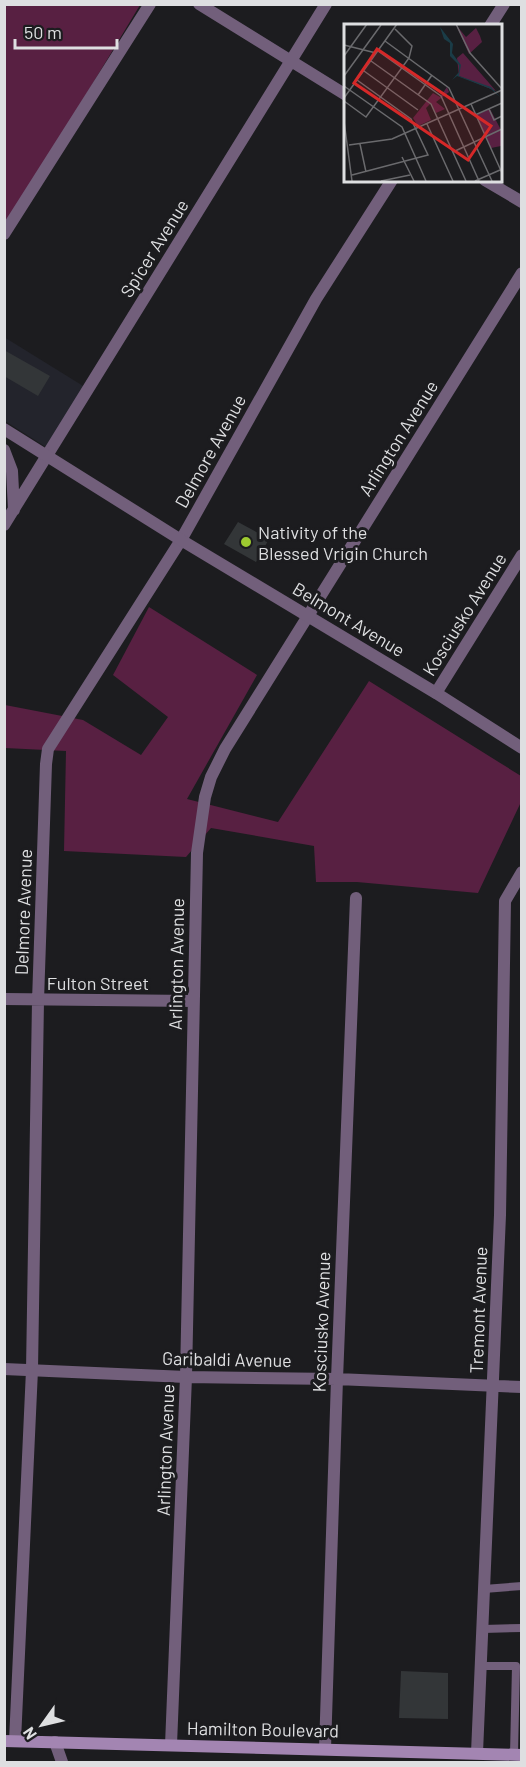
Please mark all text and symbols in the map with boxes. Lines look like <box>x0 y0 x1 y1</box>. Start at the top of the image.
scale bar <box>15 12 117 50</box>
text: 50 m <box>24 21 62 43</box>
inset map <box>344 24 502 182</box>
street label: Spicer Avenue <box>115 195 193 301</box>
street label: Arlington Avenue <box>354 376 442 500</box>
street label: Delmore Avenue <box>170 390 250 512</box>
place label: Nativity of the Blessed Vrigin Church <box>258 521 428 564</box>
marker: Nativity of the Blessed Vrigin Church <box>239 535 253 549</box>
street label: Kosciusko Avenue <box>417 548 511 680</box>
street label: Belmont Avenue <box>289 577 409 661</box>
street label: Delmore Avenue <box>10 849 36 975</box>
street label: Arlington Avenue <box>164 898 188 1030</box>
street label: Fulton Street <box>47 972 149 994</box>
street label: Tremont Avenue <box>465 1246 491 1374</box>
street label: Kosciusko Avenue <box>308 1251 334 1393</box>
street label: Garibaldi Avenue <box>162 1347 292 1371</box>
street label: Arlington Avenue <box>152 1384 178 1516</box>
north arrow <box>12 1695 72 1755</box>
street label: Hamilton Boulevard <box>187 1717 339 1741</box>
text: N <box>18 1724 40 1743</box>

